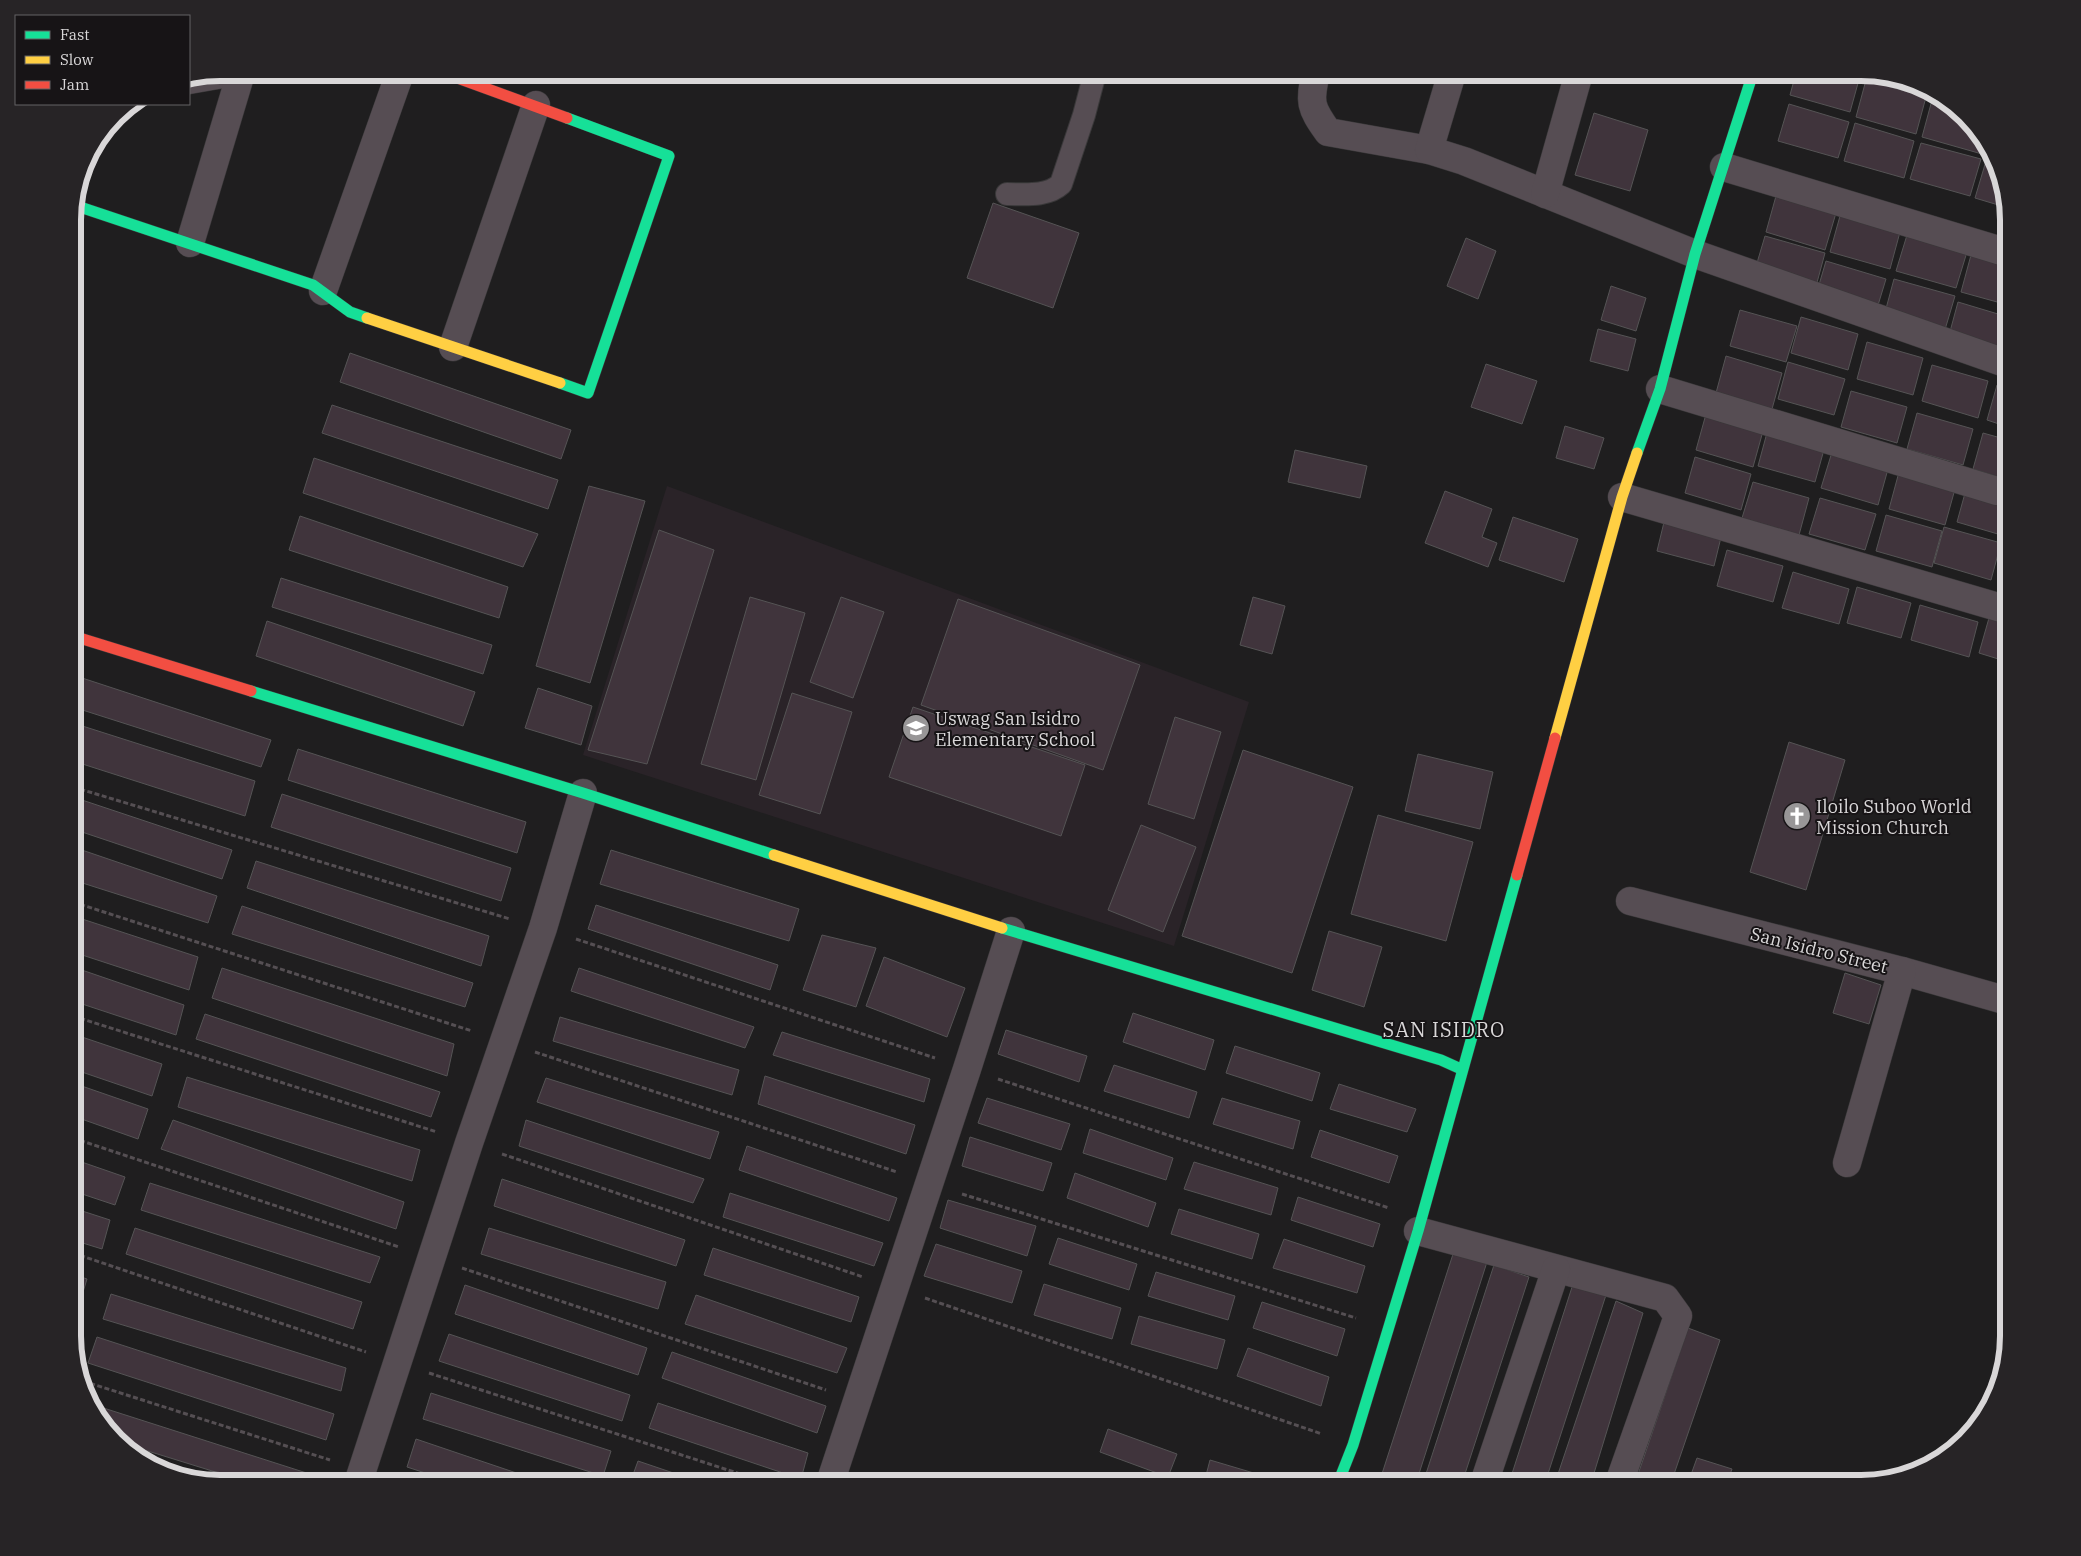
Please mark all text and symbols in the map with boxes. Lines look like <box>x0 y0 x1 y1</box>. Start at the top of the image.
legend <box>15 15 190 105</box>
text: Fast <box>60 25 90 44</box>
text: Slow <box>60 50 94 69</box>
text: Jam <box>60 75 89 94</box>
place label: Uswag San Isidro Elementary School <box>935 707 1095 751</box>
school or university icon: Uswag San Isidro Elementary School <box>901 713 931 743</box>
place label: Iloilo Suboo World Mission Church <box>1816 795 1972 839</box>
church icon: Iloilo Suboo World Mission Church <box>1782 801 1812 831</box>
street label: San Isidro Street <box>1748 922 1890 978</box>
district label: SAN ISIDRO <box>1383 1016 1505 1043</box>

